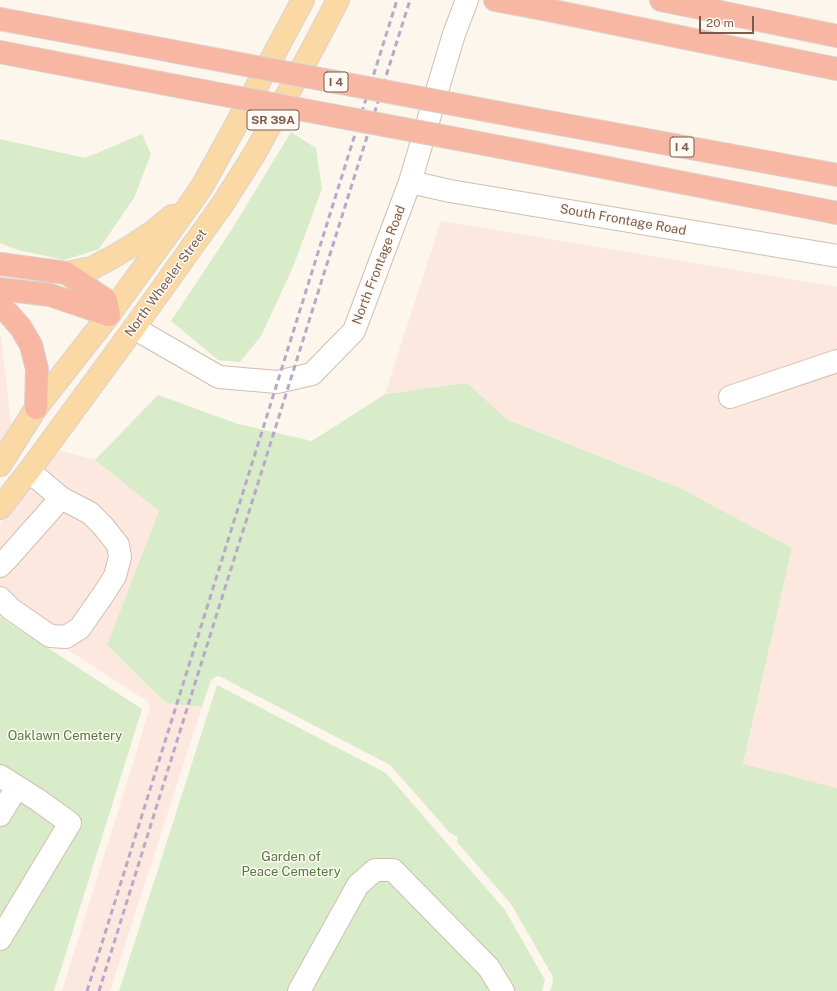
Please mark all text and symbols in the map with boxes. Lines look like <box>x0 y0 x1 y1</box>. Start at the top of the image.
scale bar <box>701 8 756 34</box>
text: 20 m <box>706 16 734 30</box>
road number: I 4 <box>324 72 348 92</box>
road number: SR 39A <box>247 110 299 130</box>
road number: I 4 <box>670 137 694 157</box>
street label: South Frontage Road <box>559 201 687 239</box>
street label: North Frontage Road <box>349 203 409 327</box>
street label: North Wheeler Street <box>122 226 210 340</box>
park label: Oaklawn Cemetery <box>8 728 122 744</box>
park label: Garden of Peace Cemetery <box>241 849 341 880</box>

